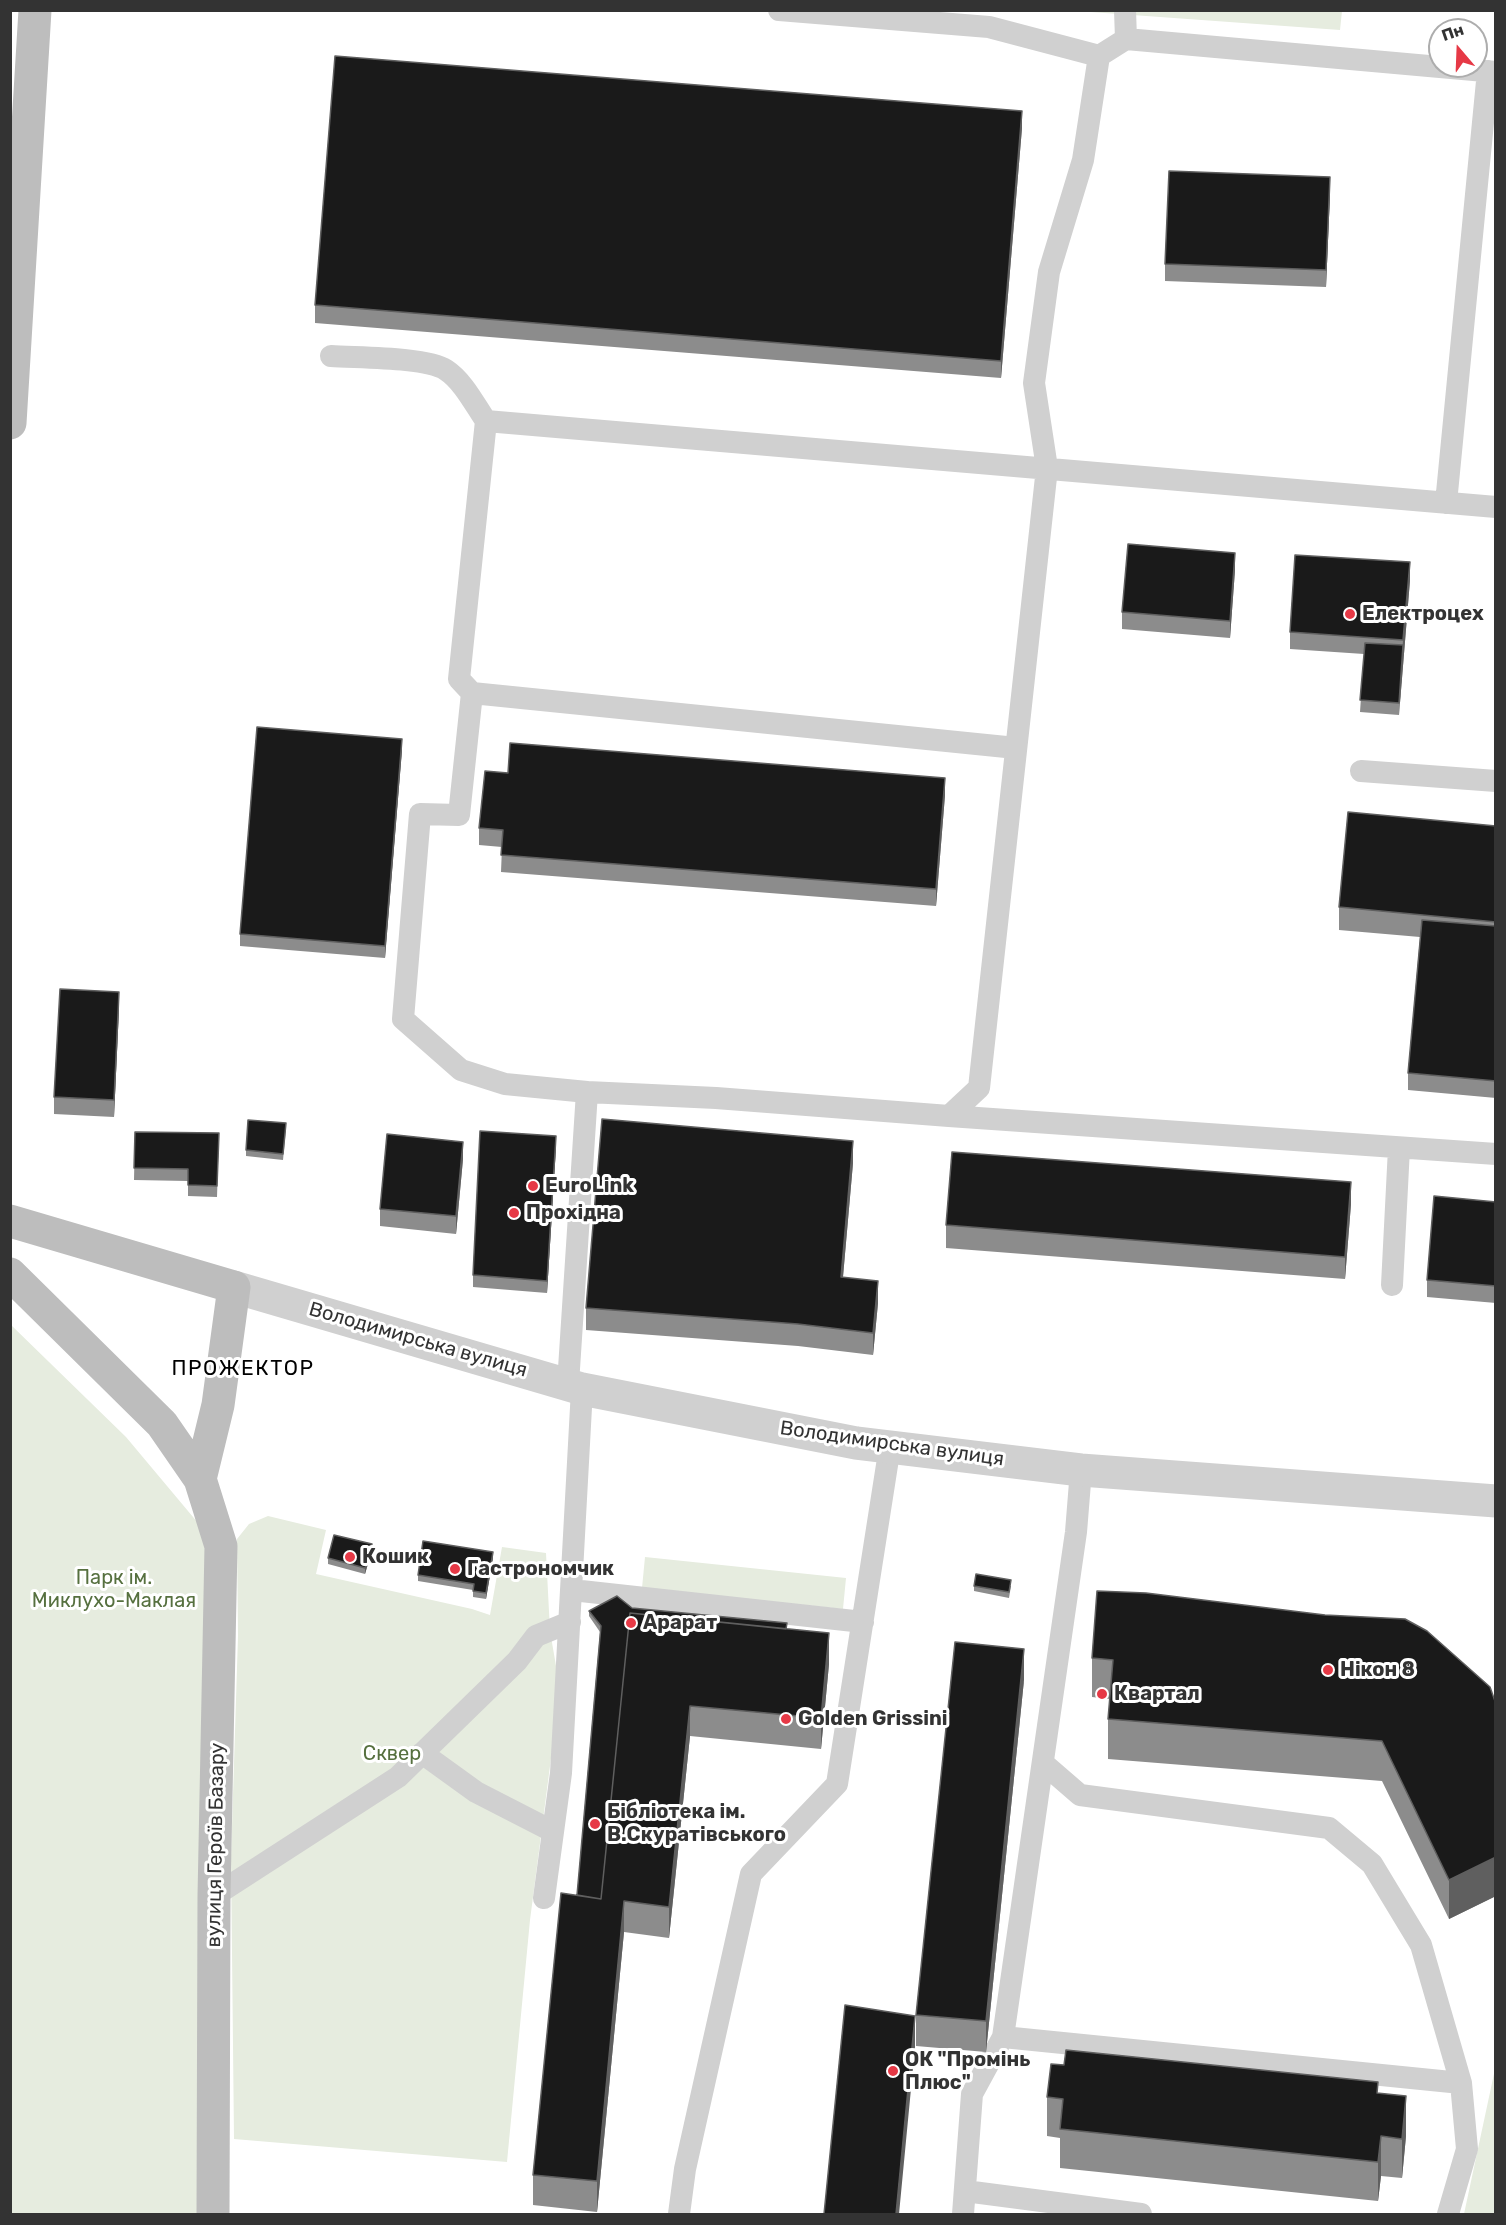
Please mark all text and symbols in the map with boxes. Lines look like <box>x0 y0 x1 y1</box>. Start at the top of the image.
north arrow <box>1428 18 1488 78</box>
text: Пн <box>1439 20 1466 45</box>
place label: Електроцех <box>1362 602 1484 626</box>
marker: Електроцех <box>1343 607 1357 621</box>
place label: EuroLink <box>545 1174 634 1198</box>
marker: EuroLink <box>526 1179 540 1193</box>
place label: Прохідна <box>526 1201 621 1225</box>
marker: Прохідна <box>507 1206 521 1220</box>
street label: Володимирська вулиця <box>306 1297 530 1383</box>
district label: ПРОЖЕКТОР <box>171 1356 315 1382</box>
street label: Володимирська вулиця <box>778 1416 1006 1472</box>
place label: Кошик <box>362 1545 429 1569</box>
marker: Кошик <box>343 1550 357 1564</box>
place label: Гастрономчик <box>467 1557 614 1581</box>
marker: Гастрономчик <box>448 1562 462 1576</box>
park label: Парк ім. Миклухо-Маклая <box>32 1566 196 1613</box>
place label: Арарат <box>643 1611 717 1635</box>
marker: Арарат <box>624 1616 638 1630</box>
place label: Нікон 8 <box>1340 1658 1415 1682</box>
marker: Нікон 8 <box>1321 1663 1335 1677</box>
place label: Квартал <box>1114 1682 1200 1706</box>
marker: Квартал <box>1095 1687 1109 1701</box>
place label: Golden Grissini <box>798 1707 948 1731</box>
marker: Golden Grissini <box>779 1712 793 1726</box>
street label: вулиця Героїв Базару <box>202 1742 230 1948</box>
park label: Сквер <box>363 1742 421 1766</box>
place label: Бібліотека ім. В.Скуратівського <box>607 1800 786 1847</box>
marker: Бібліотека ім. В.Скуратівського <box>588 1817 602 1831</box>
place label: ОК "Промінь Плюс" <box>905 2048 1030 2095</box>
marker: ОК "Промінь Плюс" <box>886 2064 900 2078</box>

